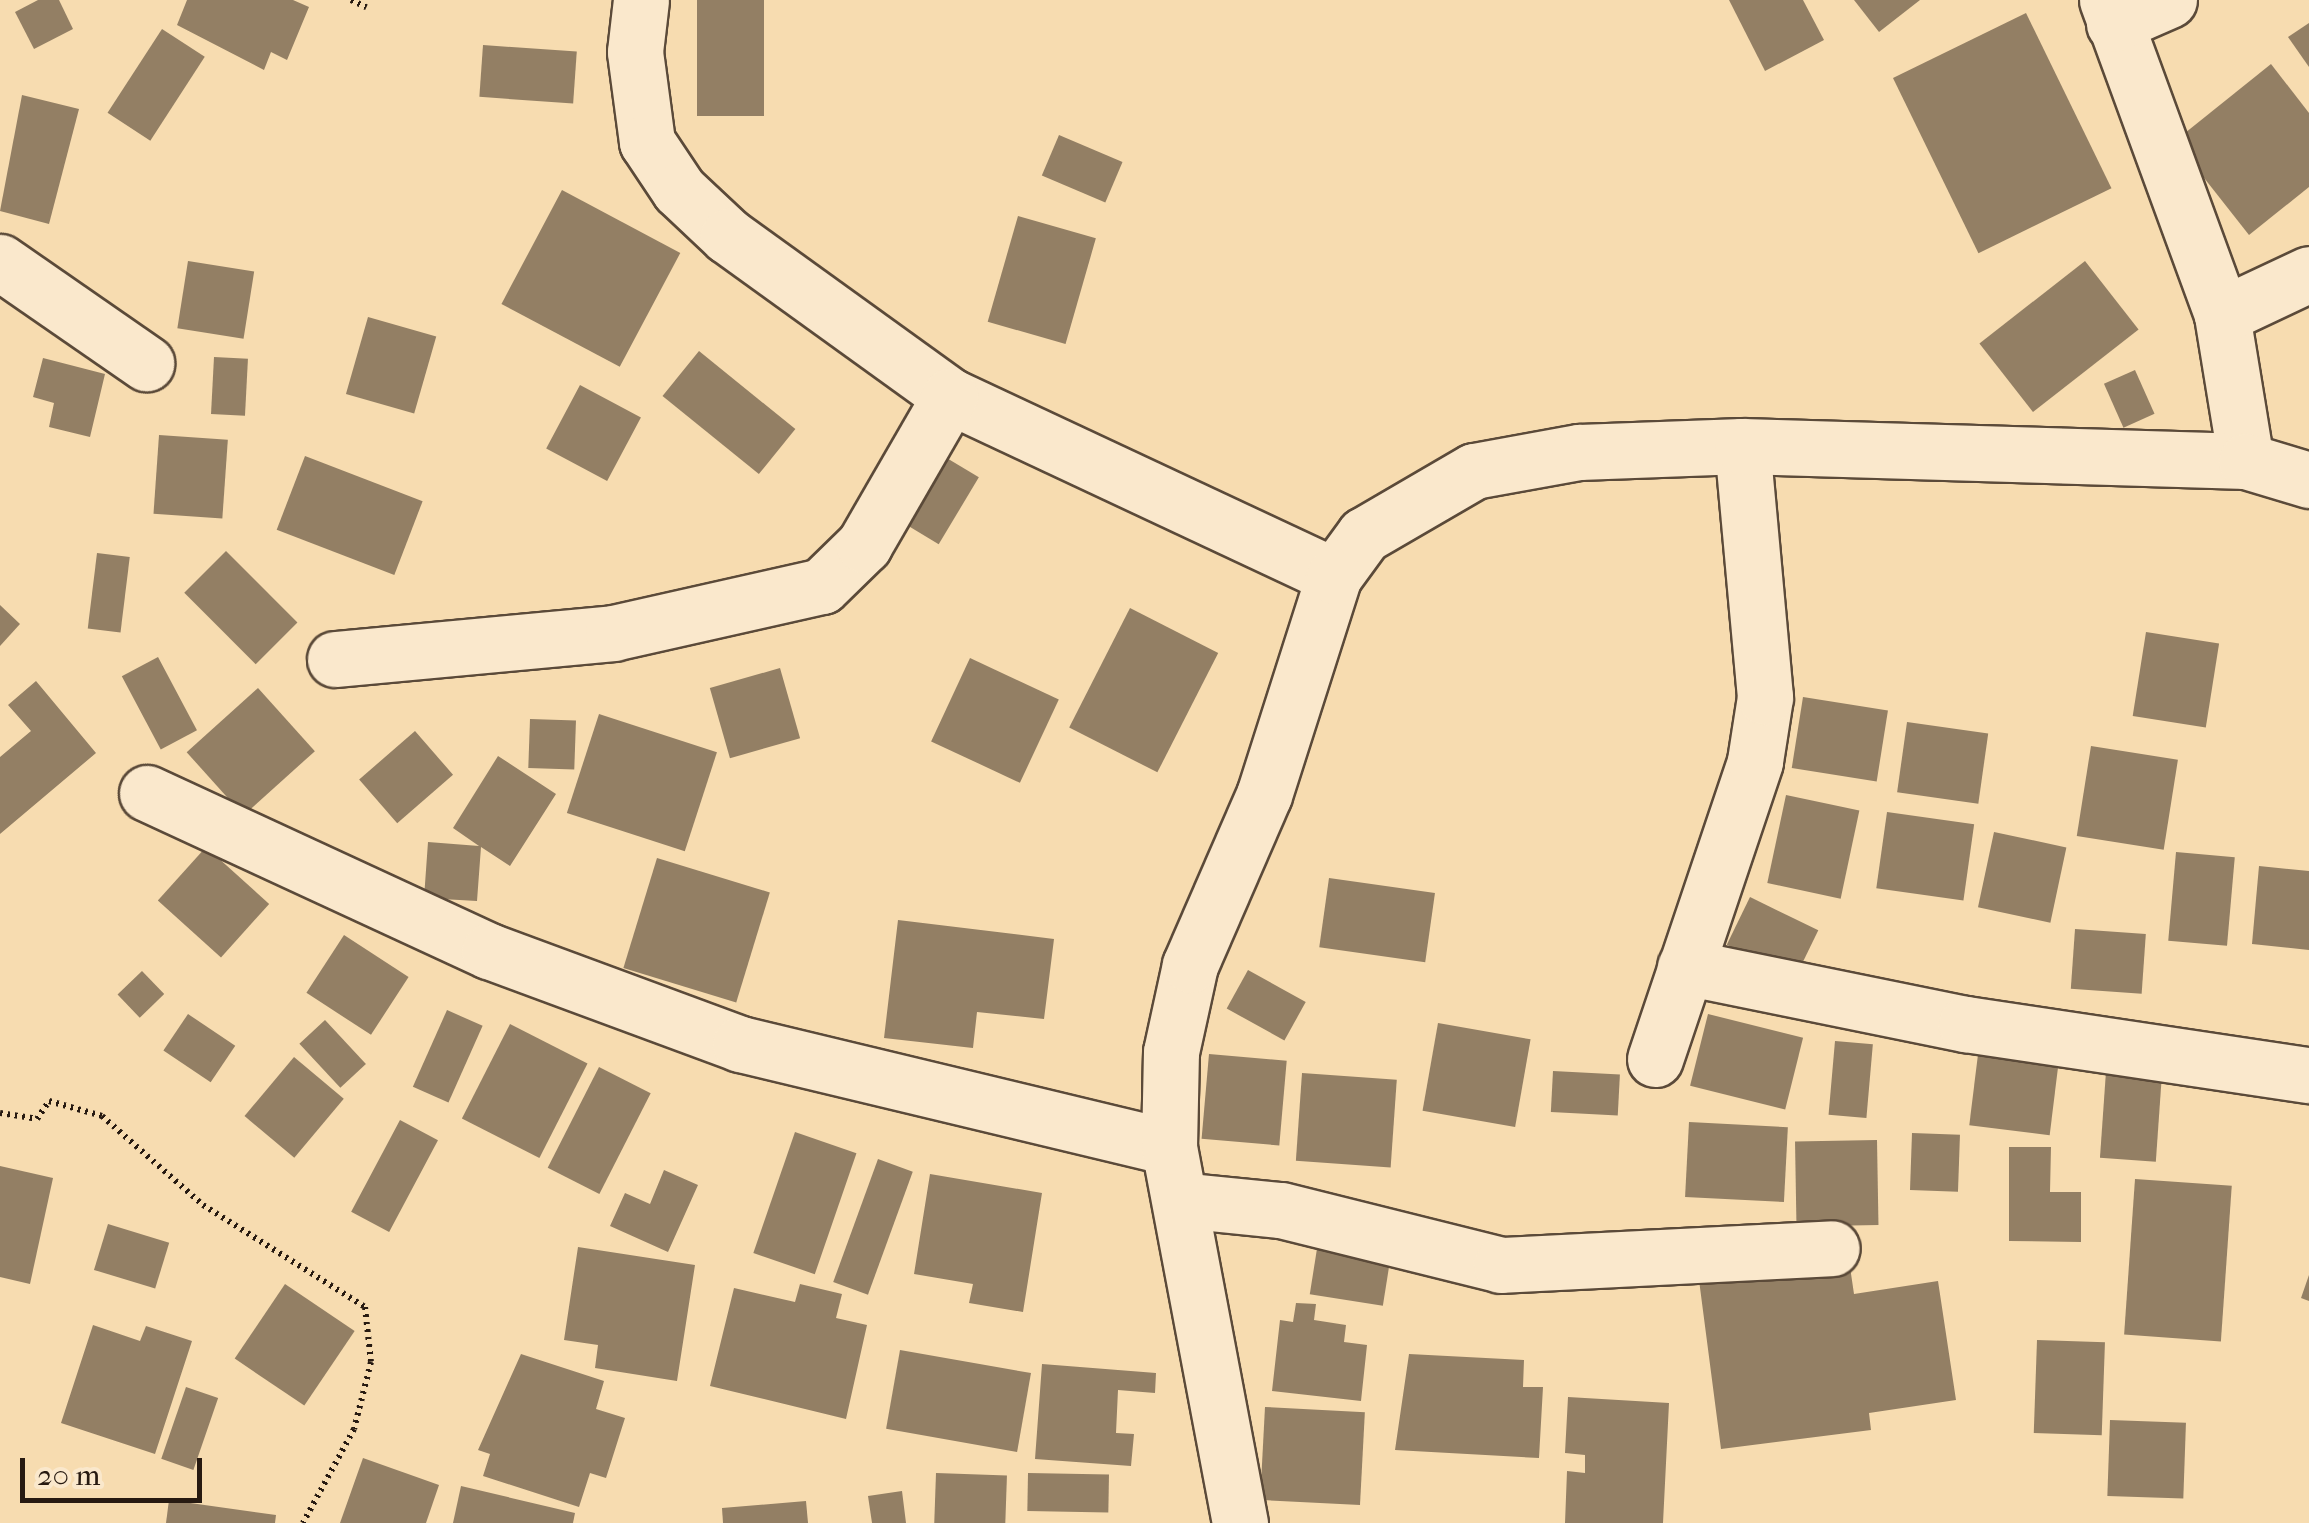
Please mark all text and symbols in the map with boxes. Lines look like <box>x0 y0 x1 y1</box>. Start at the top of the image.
scale bar <box>25 1438 208 1500</box>
text: 20 m <box>37 1458 100 1493</box>

